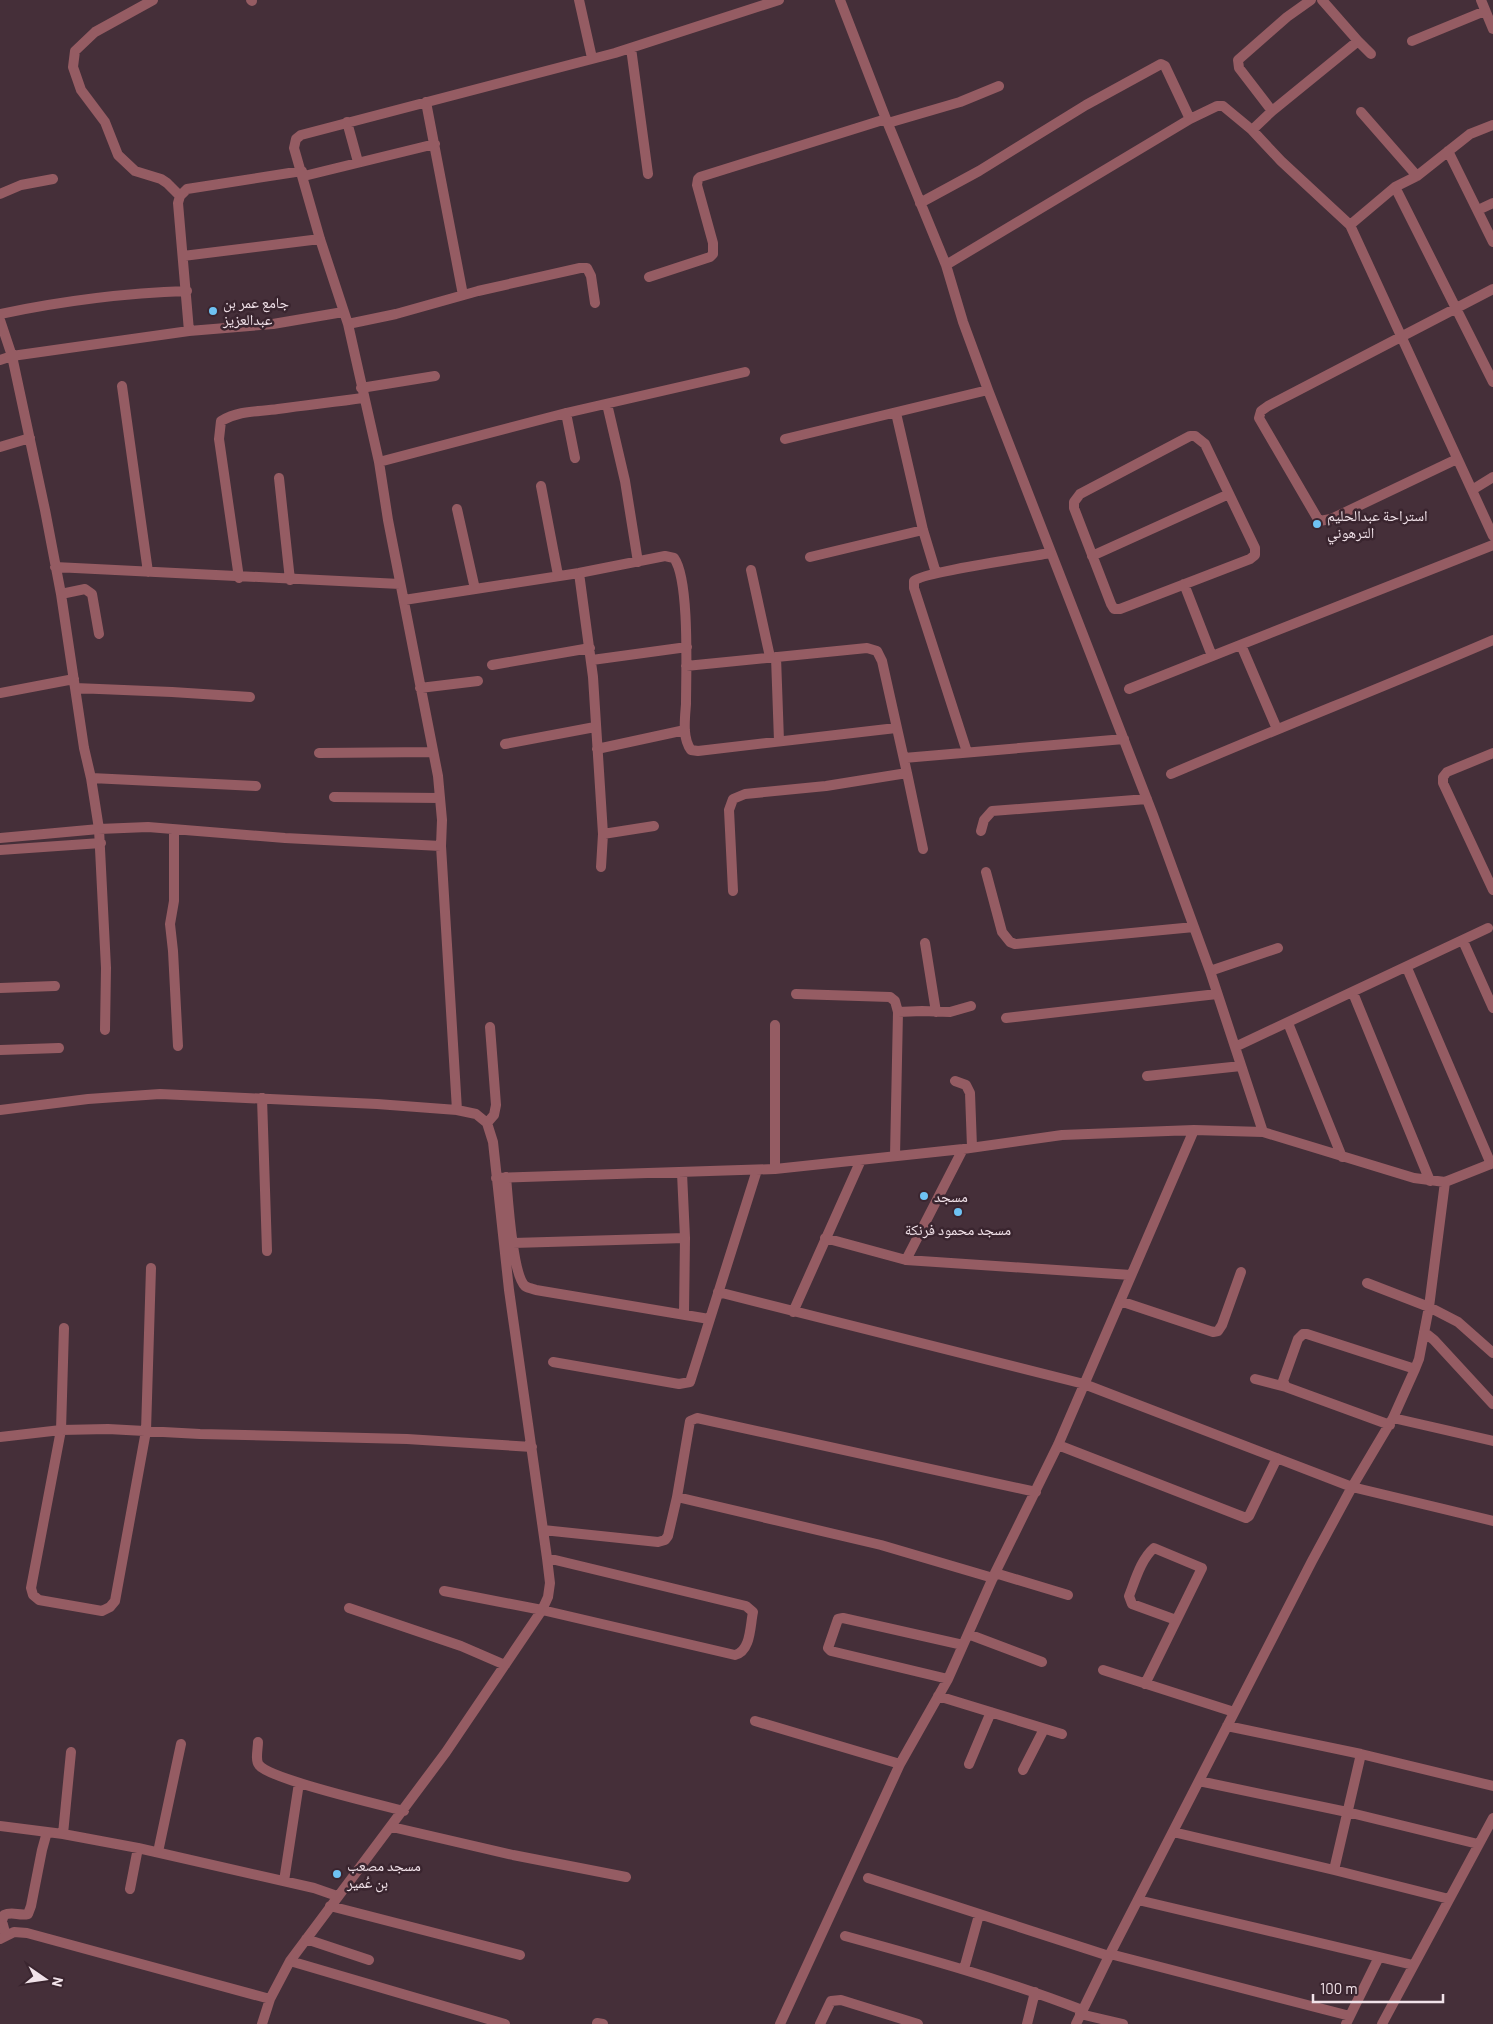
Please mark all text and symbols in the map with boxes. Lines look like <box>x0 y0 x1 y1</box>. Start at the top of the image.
place label: جامع عمر بن عبدالعزيز <box>222 293 290 329</box>
marker: جامع عمر بن عبدالعزيز <box>207 305 219 317</box>
place label: استراحة عبدالحليم الترهوني <box>1327 506 1428 545</box>
marker: استراحة عبدالحليم الترهوني <box>1311 518 1323 530</box>
place label: مسجد <box>934 1187 968 1205</box>
marker: مسجد <box>918 1190 930 1202</box>
marker: مسجد محمود فرنكة <box>952 1206 964 1218</box>
place label: مسجد محمود فرنكة <box>905 1220 1011 1239</box>
place label: مسجد مصعب بن عُمير <box>346 1856 421 1893</box>
marker: مسجد مصعب بن عُمير <box>331 1868 343 1880</box>
north arrow <box>20 1954 70 2004</box>
scale bar <box>1313 1972 1443 2004</box>
text: N <box>49 1976 67 1988</box>
text: 100 m <box>1320 1979 1358 1997</box>

